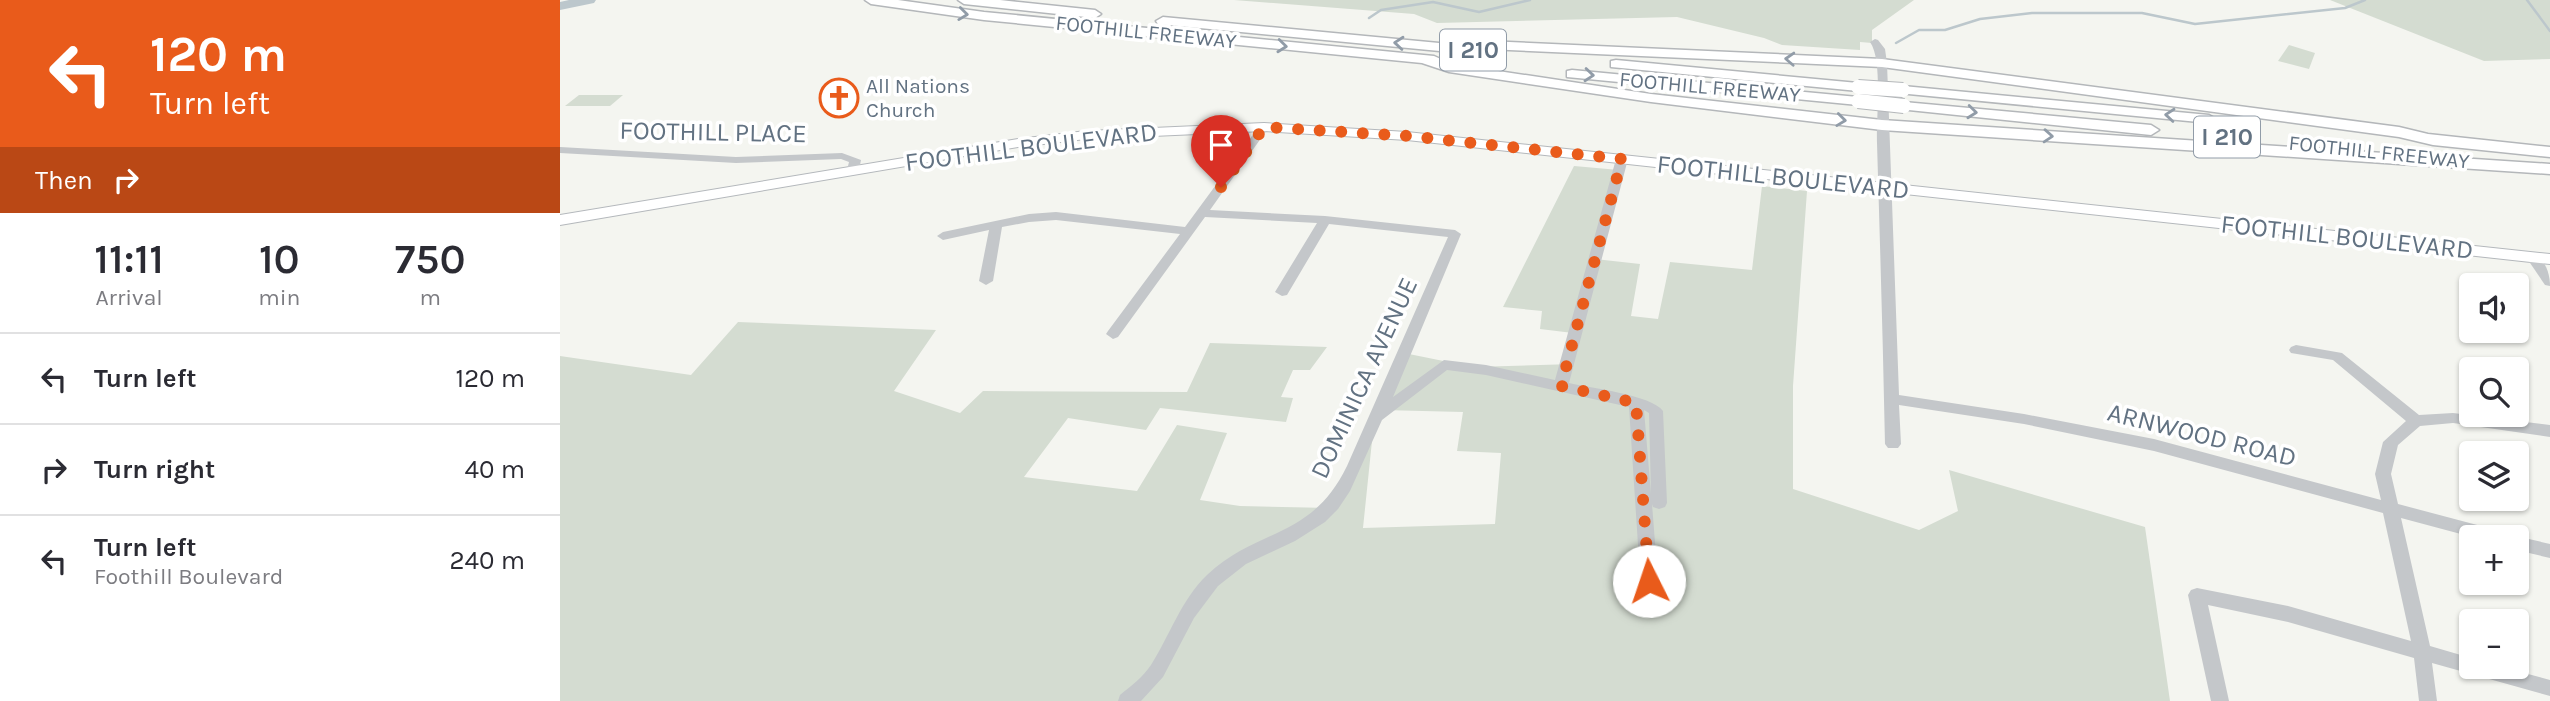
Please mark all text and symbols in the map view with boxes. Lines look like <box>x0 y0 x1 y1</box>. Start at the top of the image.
one-way arrow <box>957 6 969 21</box>
street label: FOOTHILL FREEWAY <box>1054 11 1238 53</box>
text: 120 m <box>150 26 287 83</box>
icon: left <box>35 28 126 119</box>
road number: I 210 <box>1440 30 1506 70</box>
one-way arrow <box>1394 36 1405 51</box>
one-way arrow <box>1276 38 1287 53</box>
one-way arrow <box>1784 51 1795 66</box>
one-way arrow <box>1584 67 1595 82</box>
street label: FOOTHILL FREEWAY <box>1618 67 1802 107</box>
place label: All Nations Church <box>866 74 970 122</box>
church icon: All Nations Church <box>818 77 860 119</box>
text: Turn left <box>150 85 270 122</box>
one-way arrow <box>1967 104 1978 119</box>
one-way arrow <box>2164 108 2175 123</box>
one-way arrow <box>1835 112 1846 127</box>
street label: FOOTHILL PLACE <box>619 115 807 149</box>
pin <box>1191 115 1251 187</box>
street label: FOOTHILL BOULEVARD <box>903 116 1159 178</box>
road number: I 210 <box>2194 117 2260 158</box>
icon: arrive <box>1202 126 1240 164</box>
one-way arrow <box>2043 128 2054 143</box>
street label: FOOTHILL FREEWAY <box>2287 131 2471 173</box>
street label: FOOTHILL BOULEVARD <box>1655 148 1911 206</box>
icon: right <box>107 161 145 199</box>
text: Then <box>35 165 93 196</box>
street label: FOOTHILL BOULEVARD <box>2219 208 2475 266</box>
text: 11:11 <box>94 234 164 284</box>
text: 10 <box>259 234 300 284</box>
text: 750 <box>395 234 466 284</box>
street label: DOMINICA AVENUE <box>1304 273 1424 483</box>
map controls <box>2459 273 2529 679</box>
button: sound <box>2459 273 2529 343</box>
text: Arrival <box>95 284 163 311</box>
text: min <box>258 284 300 311</box>
text: m <box>419 284 441 311</box>
button: search <box>2459 357 2529 427</box>
icon: left <box>35 360 73 398</box>
text: Turn left <box>94 363 196 394</box>
text: 120 m <box>455 363 525 394</box>
street label: ARNWOOD ROAD <box>2104 397 2300 473</box>
button: layers <box>2459 441 2529 511</box>
icon: right <box>35 451 73 489</box>
text: Turn right <box>94 454 215 485</box>
text: 40 m <box>465 454 525 485</box>
button: + <box>2459 525 2529 595</box>
text: Turn left <box>94 532 196 563</box>
icon: left <box>35 542 73 580</box>
position arrow <box>1612 544 1686 618</box>
text: 240 m <box>449 545 525 576</box>
text: Foothill Boulevard <box>94 563 283 590</box>
button: − <box>2459 609 2529 679</box>

